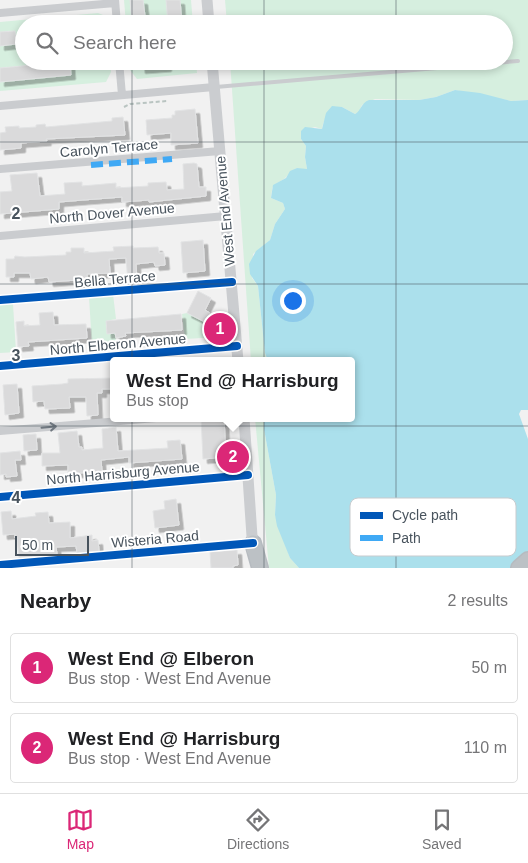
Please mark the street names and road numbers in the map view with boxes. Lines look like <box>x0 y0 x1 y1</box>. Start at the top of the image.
street label: Carolyn Terrace <box>59 136 159 160</box>
street label: West End Avenue <box>212 155 238 267</box>
street label: North Dover Avenue <box>49 200 176 226</box>
street label: Bella Terrace <box>74 267 156 291</box>
street label: North Elberon Avenue <box>49 330 187 358</box>
street label: North Harrisburg Avenue <box>46 458 201 488</box>
street label: Wisteria Road <box>111 527 199 551</box>

